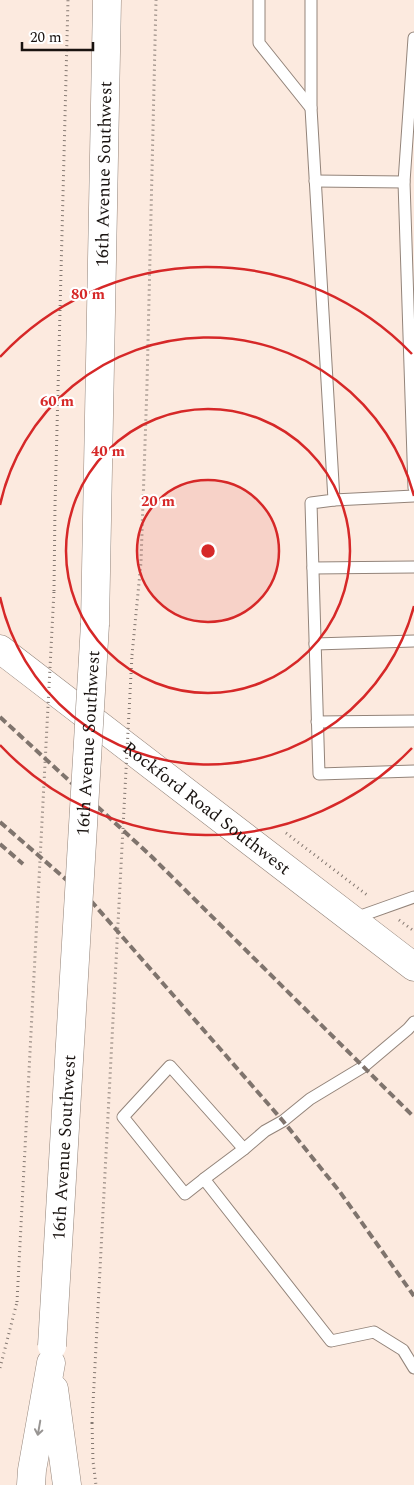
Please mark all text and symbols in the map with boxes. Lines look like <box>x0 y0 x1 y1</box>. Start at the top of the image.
scale bar <box>22 20 94 52</box>
text: 20 m <box>30 26 62 49</box>
street label: 16th Avenue Southwest <box>88 81 119 267</box>
text: 80 m <box>71 283 106 306</box>
text: 60 m <box>40 390 75 413</box>
text: 40 m <box>91 440 126 463</box>
text: 20 m <box>141 490 176 513</box>
centre of rings <box>199 542 217 560</box>
street label: 16th Avenue Southwest <box>69 649 107 837</box>
street label: Rockford Road Southwest <box>117 735 297 881</box>
street label: 16th Avenue Southwest <box>45 1054 83 1241</box>
one-way arrow <box>34 1420 44 1436</box>

